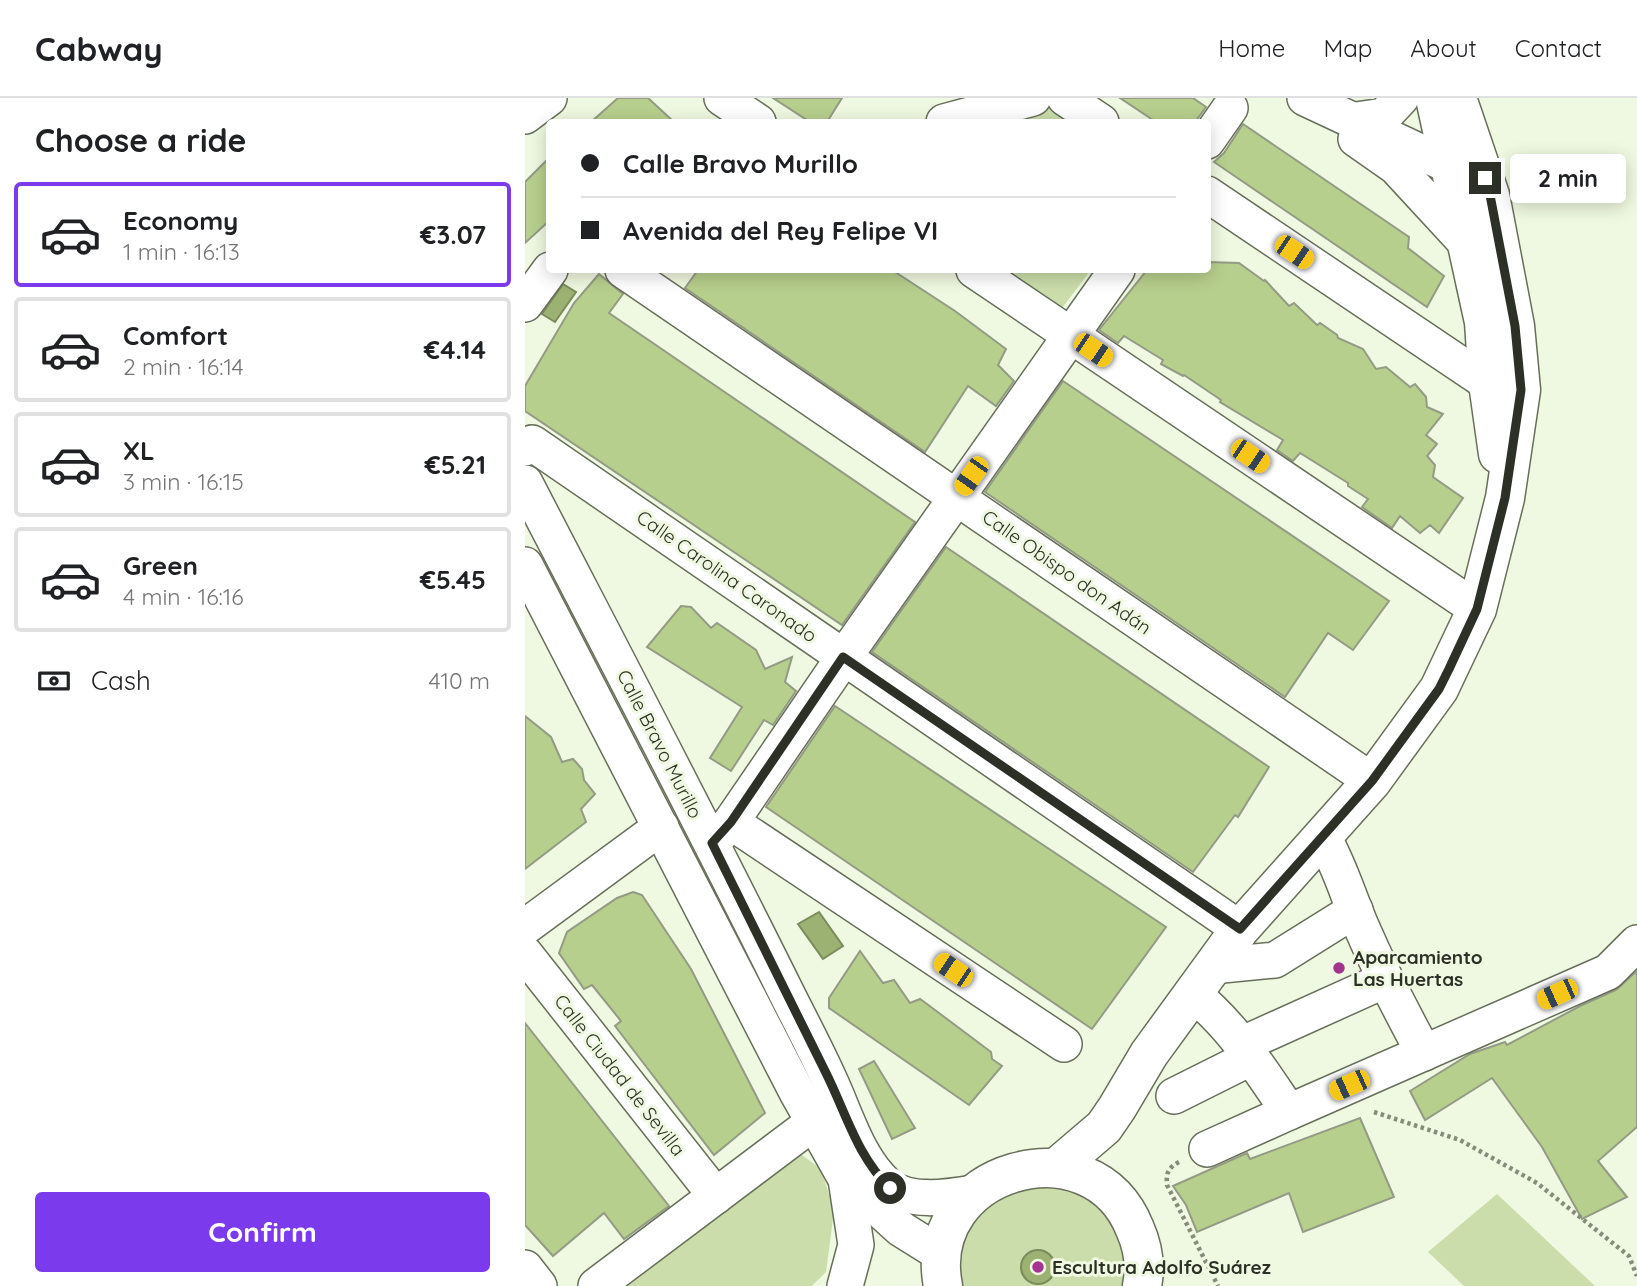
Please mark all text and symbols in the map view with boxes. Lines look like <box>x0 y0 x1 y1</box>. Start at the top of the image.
text: Cabway <box>35 28 163 69</box>
text: Home <box>1218 33 1285 63</box>
text: Map <box>1323 33 1372 63</box>
text: About <box>1410 33 1477 63</box>
text: Contact <box>1515 33 1602 63</box>
text: Choose a ride <box>35 120 247 160</box>
text: Calle Bravo Murillo <box>623 147 858 180</box>
callout: 2 min <box>1509 154 1625 202</box>
route end <box>1469 162 1501 194</box>
text: 2 min <box>1538 164 1598 193</box>
icon: car <box>39 203 102 266</box>
text: Economy <box>123 204 238 237</box>
text: Avenida del Rey Felipe VI <box>623 214 938 247</box>
text: €3.07 <box>420 218 486 251</box>
car <box>1271 232 1318 272</box>
text: 1 min · 16:13 <box>123 237 240 266</box>
icon: car <box>39 318 102 381</box>
text: Comfort <box>123 319 228 352</box>
car <box>1070 330 1117 370</box>
text: €4.14 <box>424 333 486 366</box>
text: 2 min · 16:14 <box>123 352 244 381</box>
icon: car <box>39 433 102 496</box>
text: XL <box>123 434 155 467</box>
car <box>1227 436 1274 476</box>
text: €5.21 <box>424 448 486 481</box>
car <box>951 453 992 499</box>
text: 3 min · 16:15 <box>123 467 244 496</box>
street label: Calle Carolina Caronado <box>632 505 822 647</box>
street label: Calle Obispo don Adán <box>978 505 1156 639</box>
icon: car <box>39 548 102 611</box>
text: Green <box>123 549 198 582</box>
text: €5.45 <box>420 563 486 596</box>
text: 4 min · 16:16 <box>123 582 244 611</box>
icon: cash <box>35 662 73 700</box>
text: Cash <box>91 664 151 697</box>
text: 410 m <box>429 666 490 695</box>
street label: Calle Bravo Murillo <box>612 666 708 822</box>
place label: Aparcamiento Las Huertas <box>1353 945 1483 991</box>
car <box>930 950 977 990</box>
marker: Aparcamiento Las Huertas <box>1331 960 1347 976</box>
car <box>1534 976 1581 1012</box>
street label: Calle Ciudad de Sevilla <box>549 989 691 1161</box>
car <box>1326 1067 1373 1103</box>
route start <box>874 1172 906 1204</box>
button: Confirm <box>35 1192 490 1272</box>
place label: Escultura Adolfo Suárez <box>1052 1255 1271 1279</box>
marker: Escultura Adolfo Suárez <box>1030 1259 1046 1275</box>

